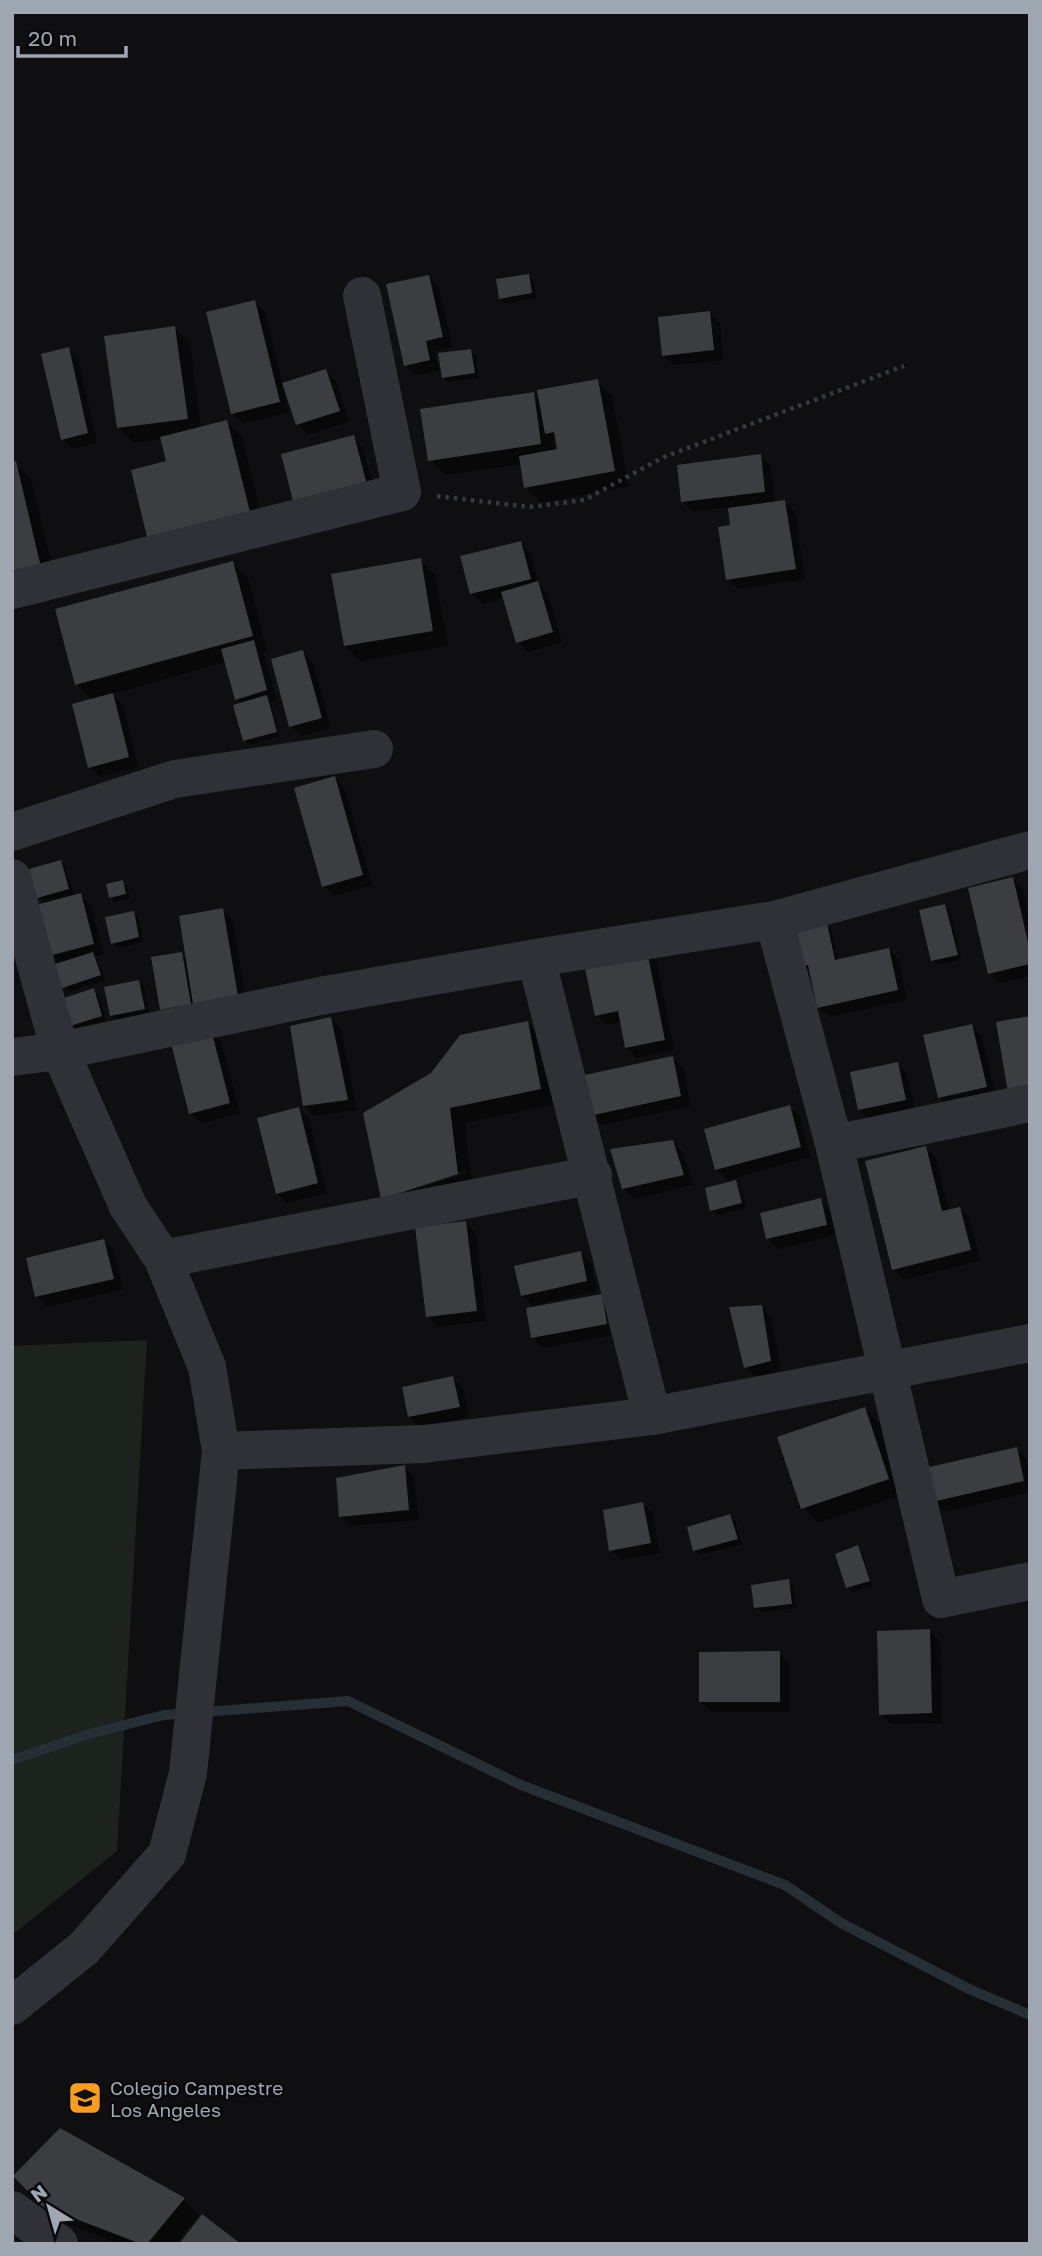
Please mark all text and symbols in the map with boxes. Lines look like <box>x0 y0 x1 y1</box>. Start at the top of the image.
scale bar <box>18 14 126 58</box>
text: 20 m <box>28 25 77 51</box>
place label: Colegio Campestre Los Angeles <box>110 2076 283 2121</box>
school or university icon: Colegio Campestre Los Angeles <box>66 2079 104 2117</box>
north arrow <box>14 2172 84 2242</box>
text: N <box>26 2179 51 2207</box>

